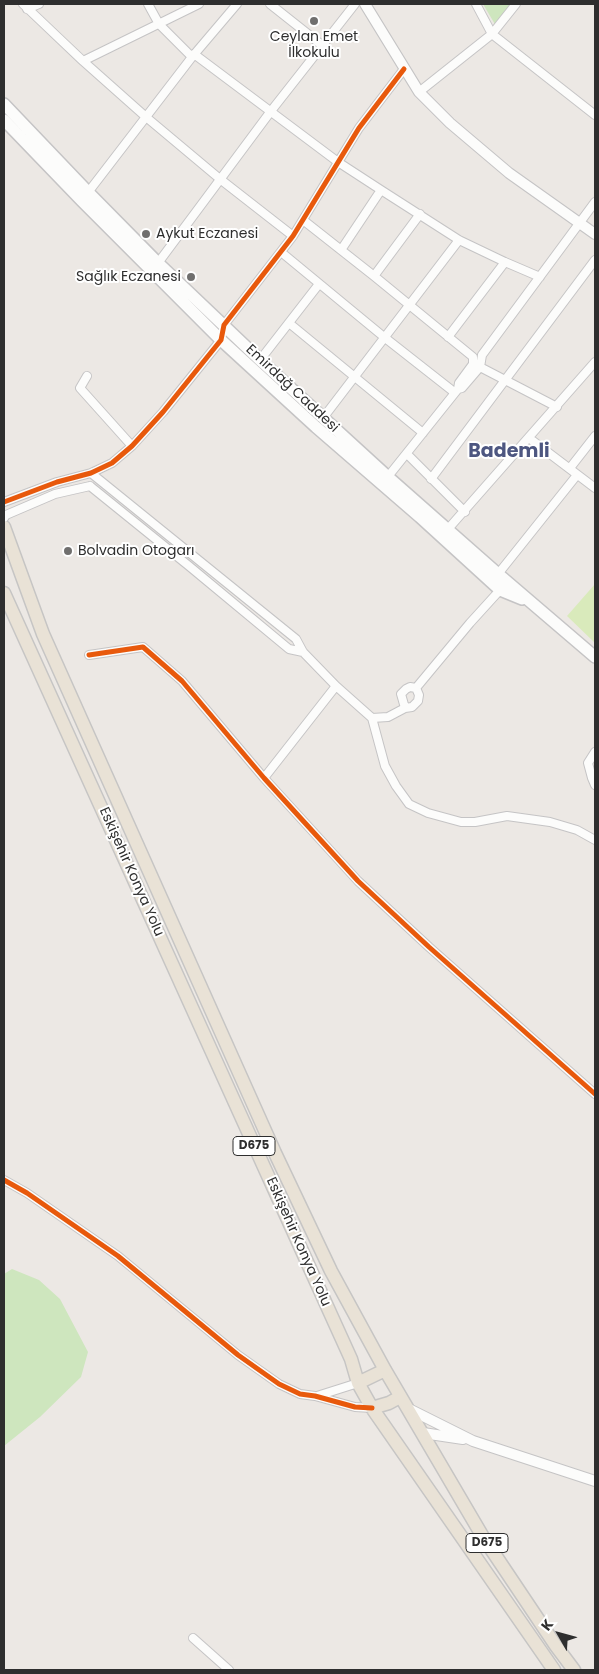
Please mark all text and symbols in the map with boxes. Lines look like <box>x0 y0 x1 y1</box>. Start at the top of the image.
marker: Ceylan Emet İlkokulu <box>308 15 320 27</box>
place label: Ceylan Emet İlkokulu <box>270 29 358 62</box>
place label: Aykut Eczanesi <box>156 226 258 242</box>
marker: Aykut Eczanesi <box>140 228 152 240</box>
place label: Sağlık Eczanesi <box>76 269 181 285</box>
marker: Sağlık Eczanesi <box>185 271 197 283</box>
street label: Emirdağ Caddesi <box>242 342 342 436</box>
district label: Bademli <box>468 441 550 463</box>
place label: Bolvadin Otogarı <box>78 543 195 559</box>
marker: Bolvadin Otogarı <box>62 545 74 557</box>
street label: Eskişehir Konya Yolu <box>95 805 167 939</box>
road number: D675 <box>233 1136 275 1156</box>
street label: Eskişehir Konya Yolu <box>262 1175 334 1309</box>
road number: D675 <box>466 1534 508 1552</box>
north arrow <box>534 1609 584 1659</box>
text: K <box>536 1615 558 1635</box>

